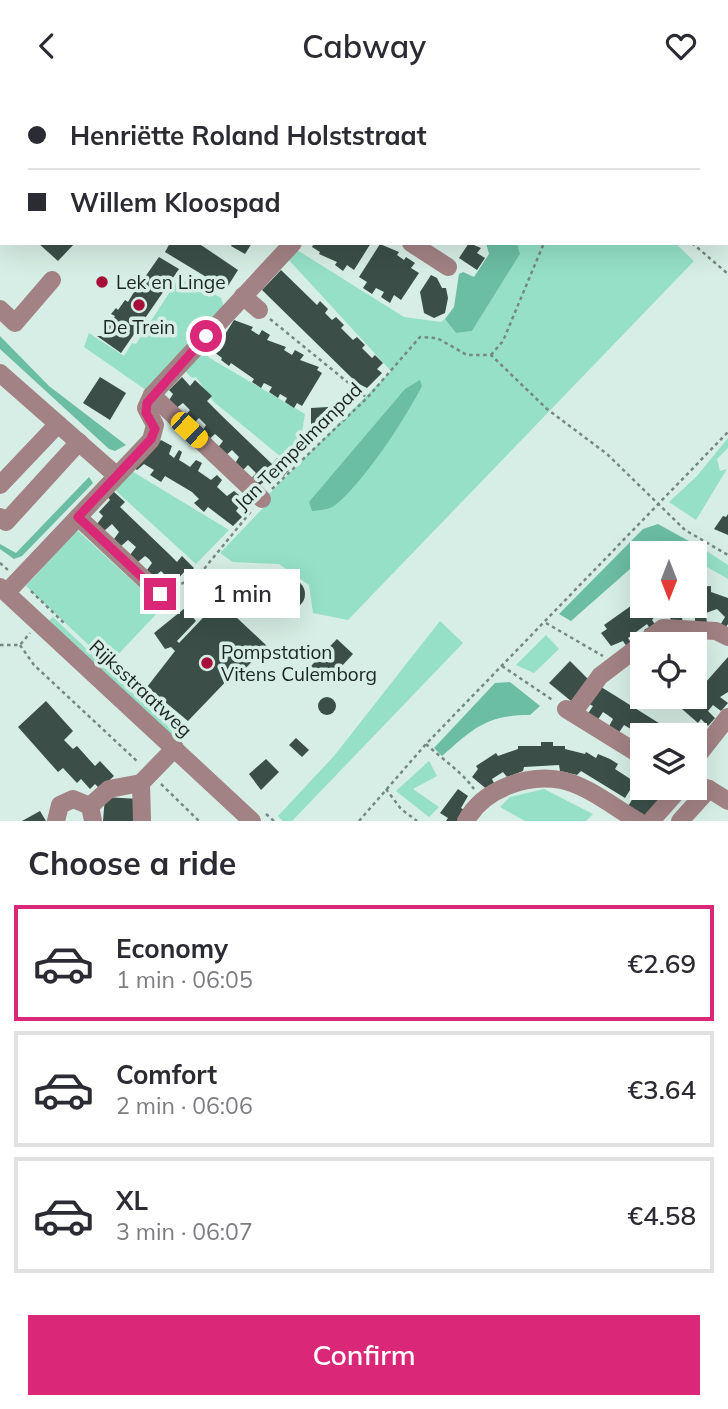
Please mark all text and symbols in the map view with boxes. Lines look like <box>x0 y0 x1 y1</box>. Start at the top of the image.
text: Cabway <box>302 26 426 66</box>
icon: back <box>28 27 66 65</box>
icon: heart <box>662 27 700 65</box>
text: Henriëtte Roland Holststraat <box>70 119 427 152</box>
text: Willem Kloospad <box>70 186 281 219</box>
place label: Lek en Linge <box>116 270 226 294</box>
marker: Lek en Linge <box>94 274 110 290</box>
marker: De Trein <box>131 297 147 313</box>
place label: De Trein <box>103 315 175 339</box>
route start <box>190 320 222 352</box>
street label: Jan Tempelmanpad <box>229 377 367 515</box>
car <box>167 408 212 452</box>
north arrow <box>630 541 707 618</box>
map controls <box>630 541 707 800</box>
callout: 1 min <box>184 569 300 619</box>
route end <box>144 578 176 610</box>
text: 1 min <box>212 579 272 608</box>
button: locate <box>630 632 707 709</box>
street label: Rijksstraatweg <box>85 634 197 742</box>
place label: Pompstation Vitens Culemborg <box>221 640 377 686</box>
marker: Pompstation Vitens Culemborg <box>199 655 215 671</box>
button: layers <box>630 723 707 800</box>
text: Choose a ride <box>28 843 236 883</box>
icon: car <box>32 932 95 995</box>
text: Economy <box>116 932 228 965</box>
text: €2.69 <box>627 947 696 980</box>
text: 1 min · 06:05 <box>116 965 253 994</box>
icon: car <box>32 1058 95 1121</box>
text: Comfort <box>116 1058 217 1091</box>
text: €3.64 <box>627 1073 696 1106</box>
text: 2 min · 06:06 <box>116 1091 253 1120</box>
icon: car <box>32 1184 95 1247</box>
text: XL <box>116 1184 148 1217</box>
text: €4.58 <box>627 1199 696 1232</box>
text: 3 min · 06:07 <box>116 1217 253 1246</box>
button: Confirm <box>28 1315 700 1395</box>

